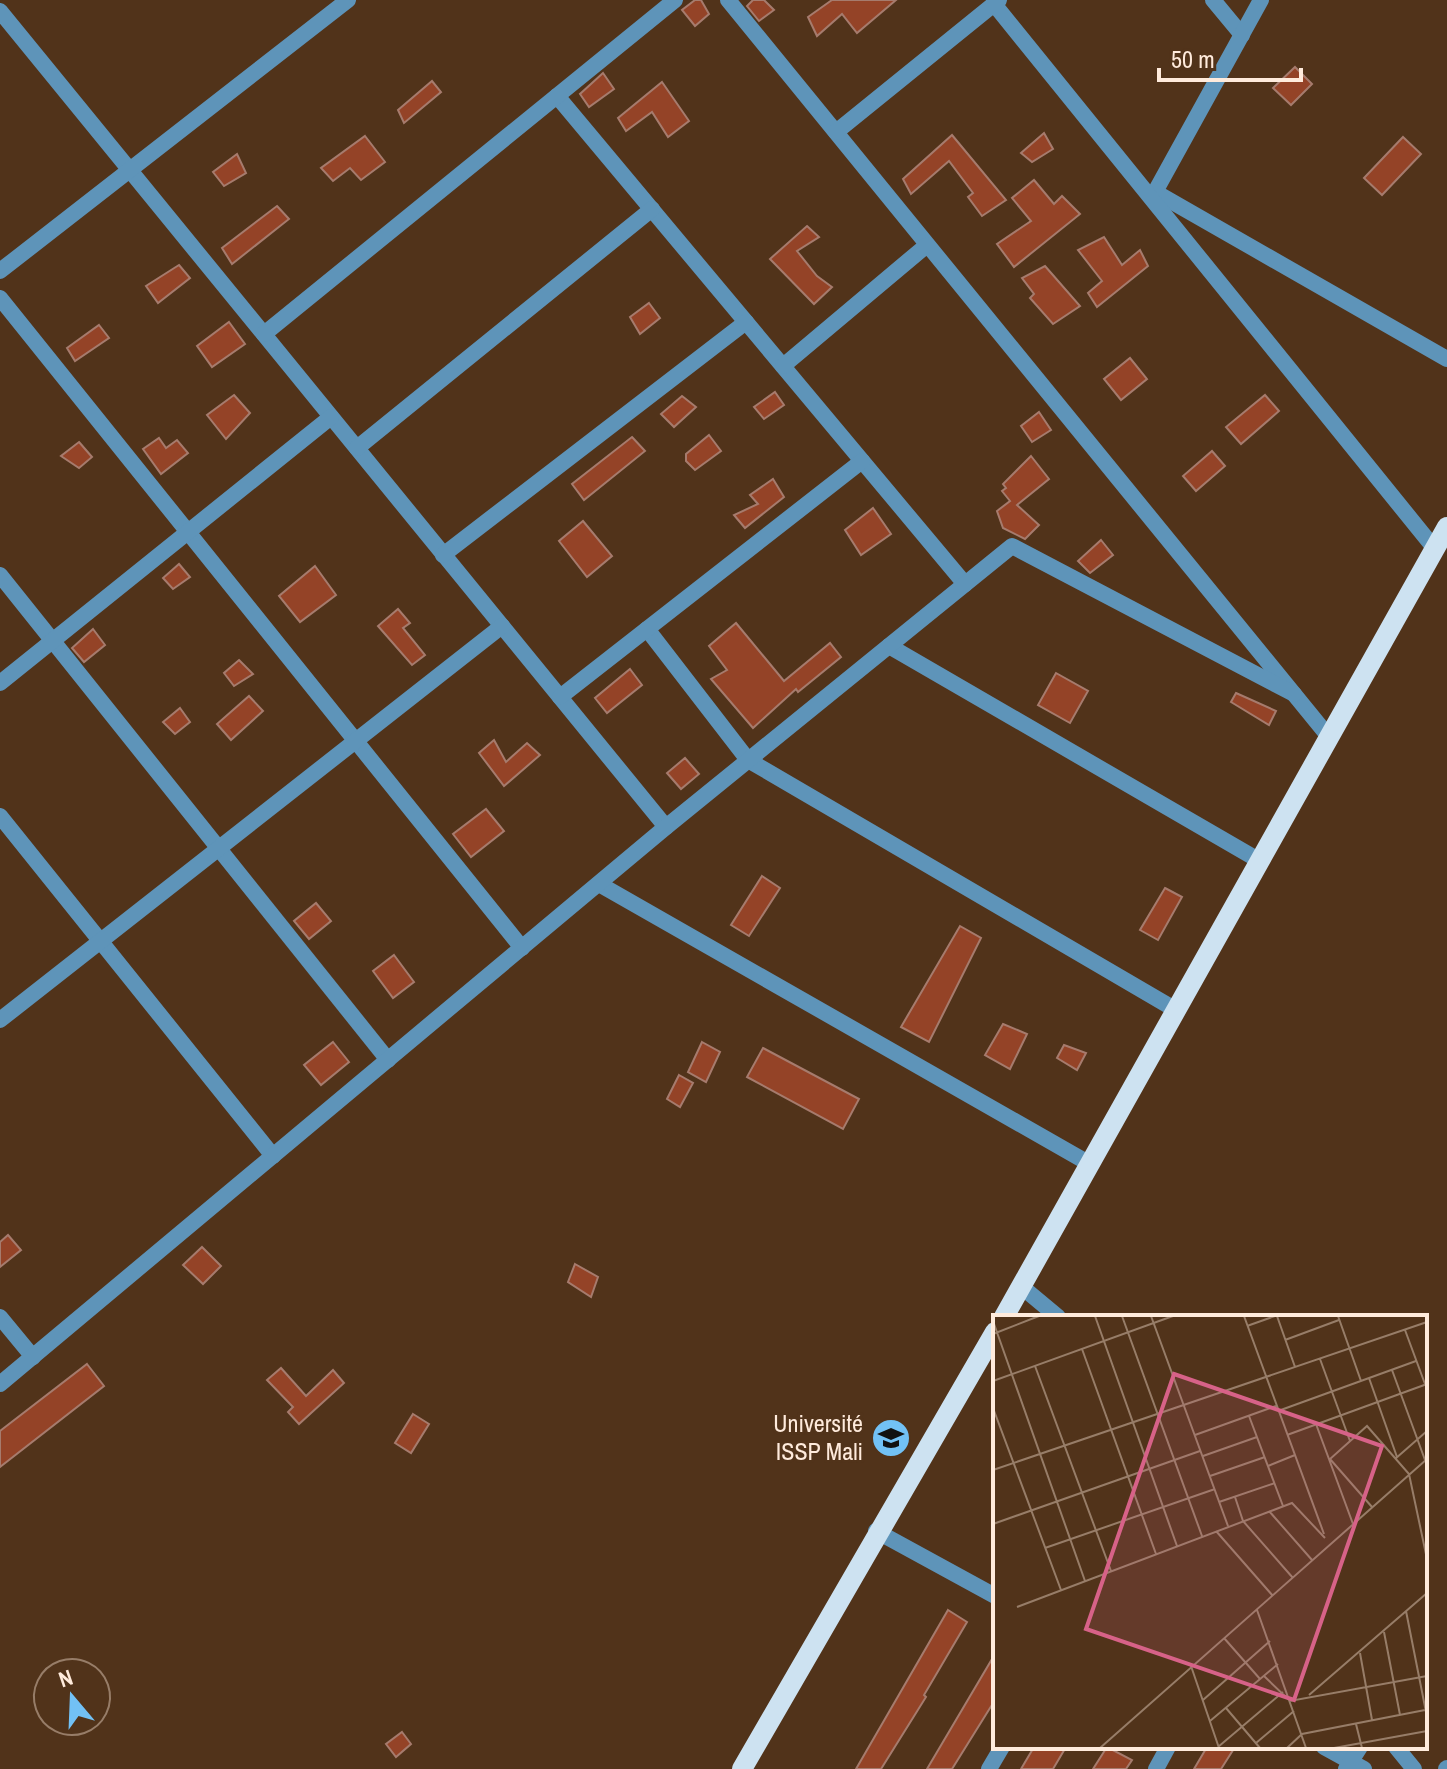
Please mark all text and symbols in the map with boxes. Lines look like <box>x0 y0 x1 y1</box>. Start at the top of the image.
scale bar <box>1159 32 1301 82</box>
text: 50 m <box>1171 43 1215 75</box>
inset map <box>993 1315 1427 1749</box>
place label: Université ISSP Mali <box>773 1407 863 1467</box>
school or university icon: Université ISSP Mali <box>870 1417 912 1459</box>
north arrow <box>32 1657 112 1737</box>
text: N <box>54 1662 77 1694</box>

